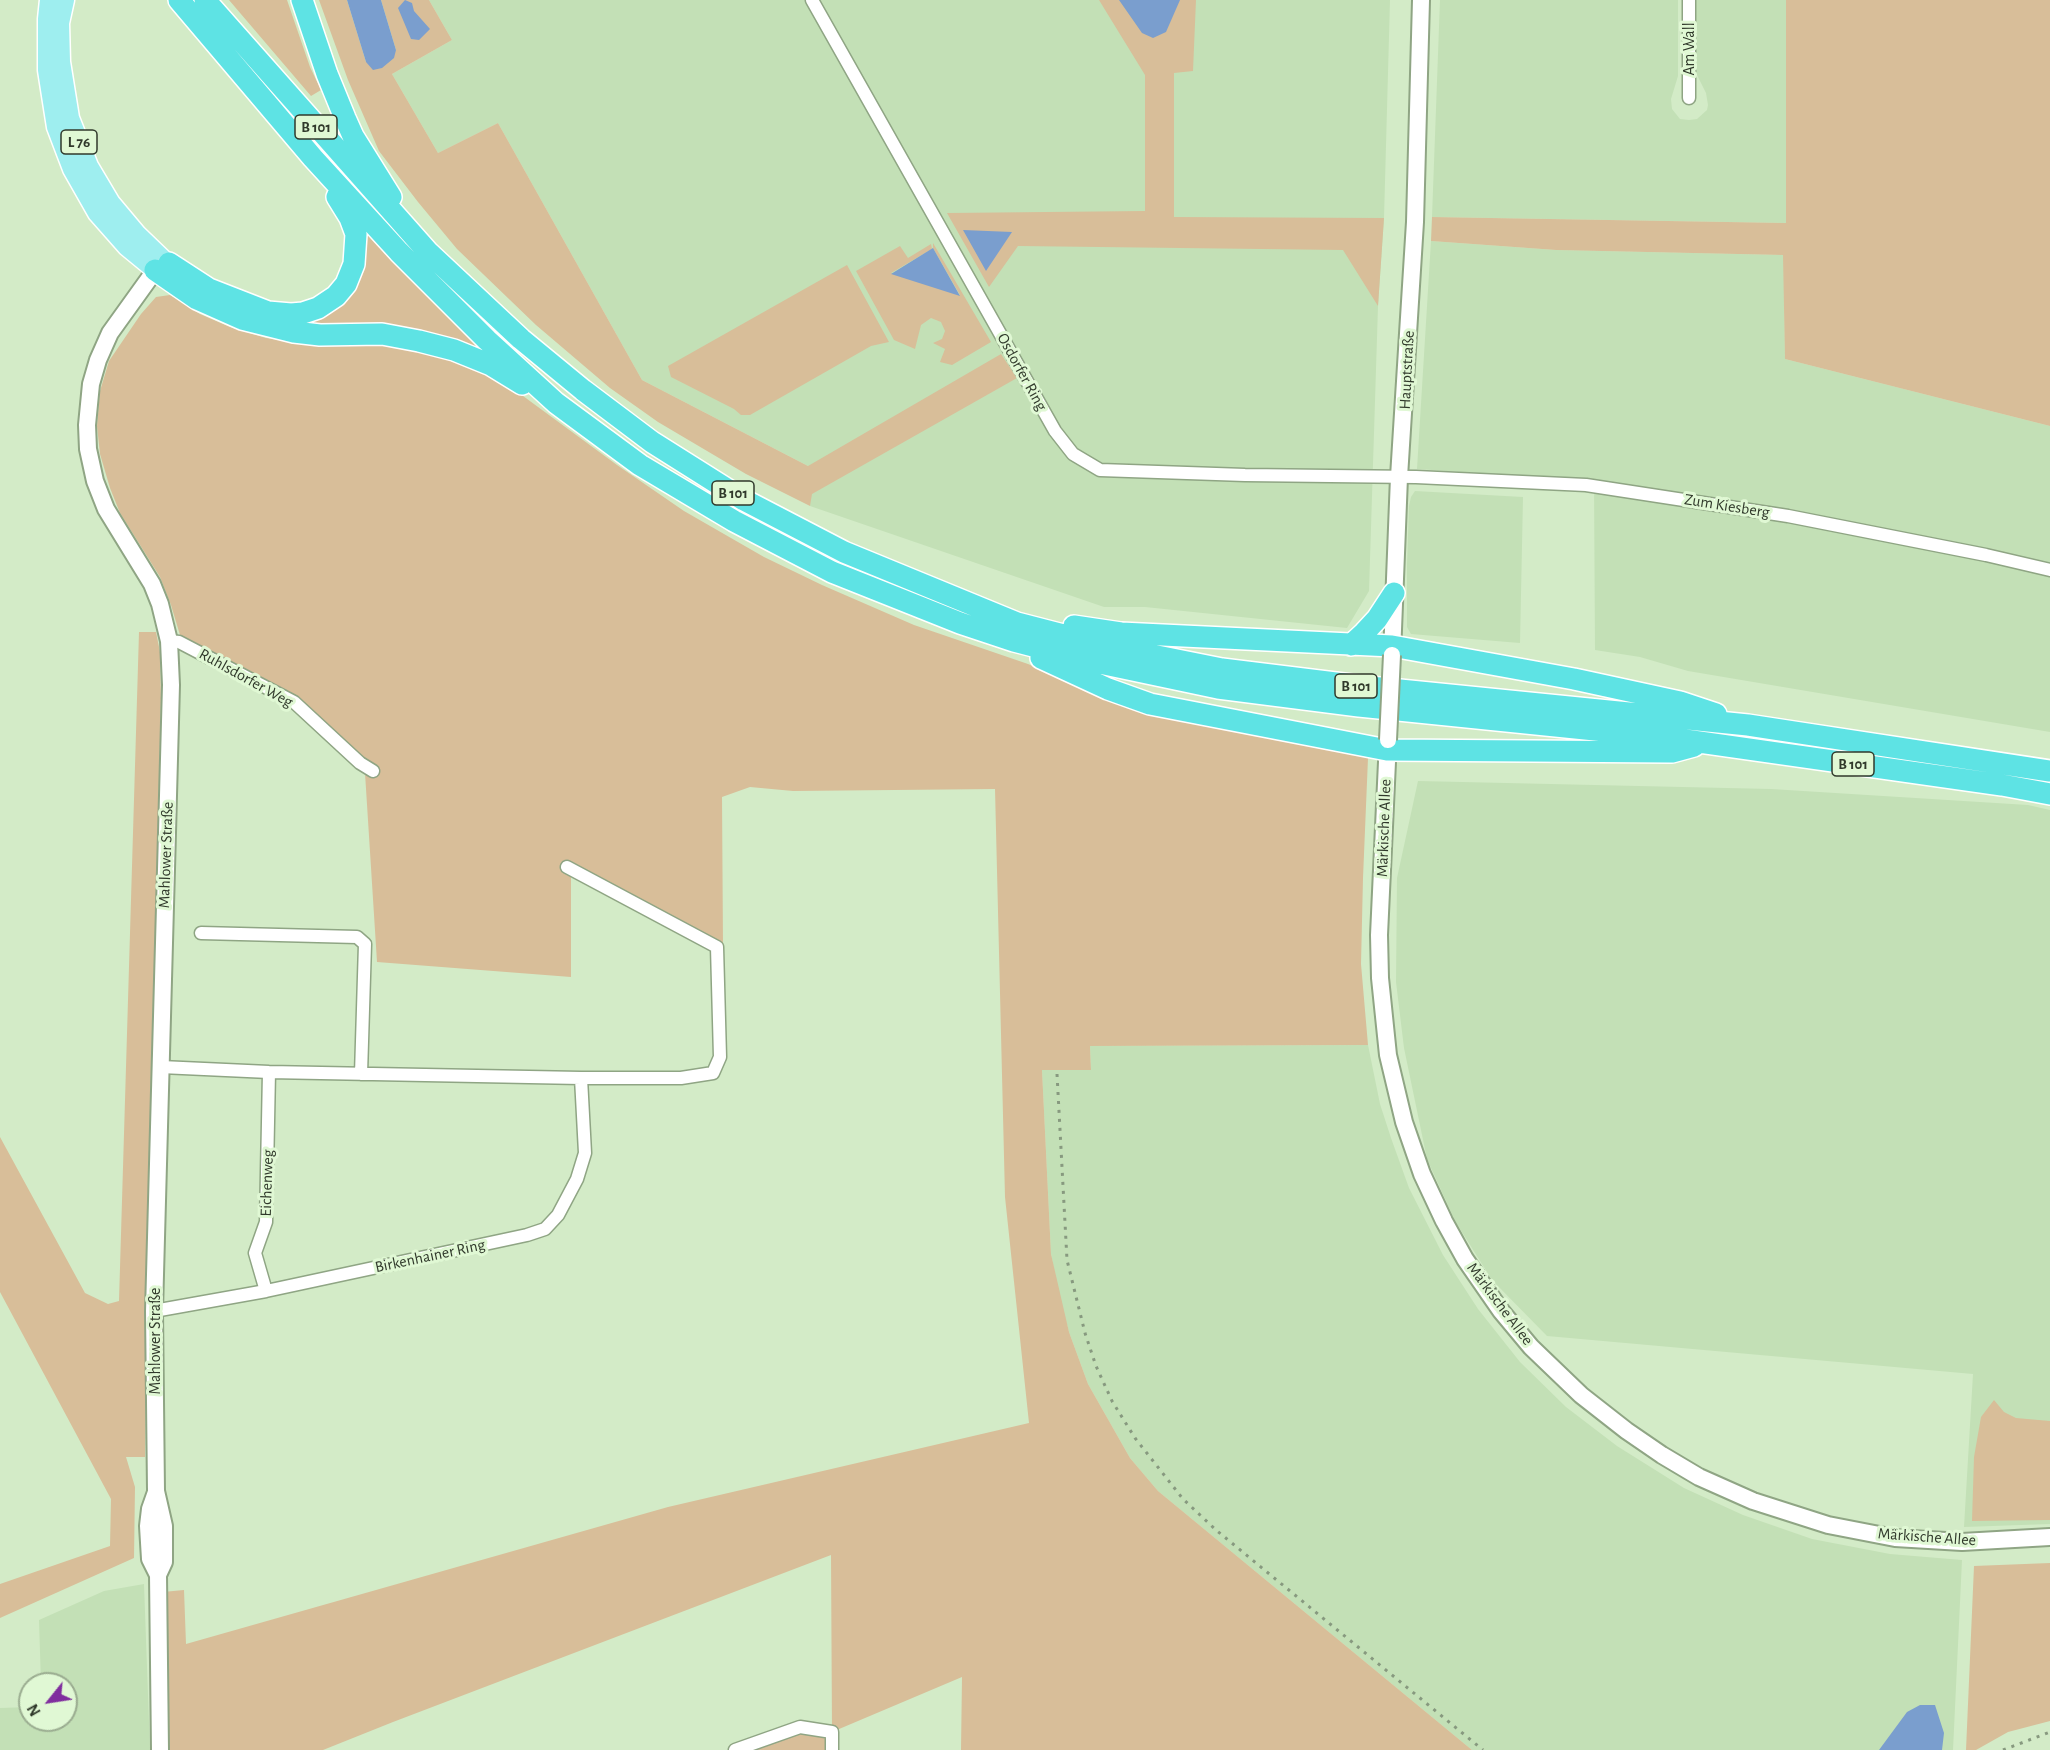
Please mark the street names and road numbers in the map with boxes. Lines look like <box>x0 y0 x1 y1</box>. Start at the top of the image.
street label: Am Wall <box>1679 22 1699 76</box>
road number: B 101 <box>295 115 337 139</box>
road number: L 76 <box>61 130 97 154</box>
street label: Osdorfer Ring <box>993 330 1051 414</box>
street label: Hauptstraße <box>1395 330 1419 410</box>
road number: B 101 <box>712 481 754 505</box>
street label: Zum Kiesberg <box>1683 490 1771 522</box>
street label: Ruhlsdorfer Weg <box>196 644 296 712</box>
road number: B 101 <box>1335 674 1377 698</box>
road number: B 101 <box>1832 752 1874 776</box>
street label: Märkische Allee <box>1373 779 1395 877</box>
street label: Mahlower Straße <box>155 801 177 909</box>
street label: Eichenweg <box>256 1149 278 1217</box>
street label: Birkenhainer Ring <box>373 1235 487 1277</box>
street label: Märkische Allee <box>1463 1259 1537 1349</box>
street label: Mahlower Straße <box>145 1288 165 1394</box>
street label: Märkische Allee <box>1877 1524 1977 1550</box>

